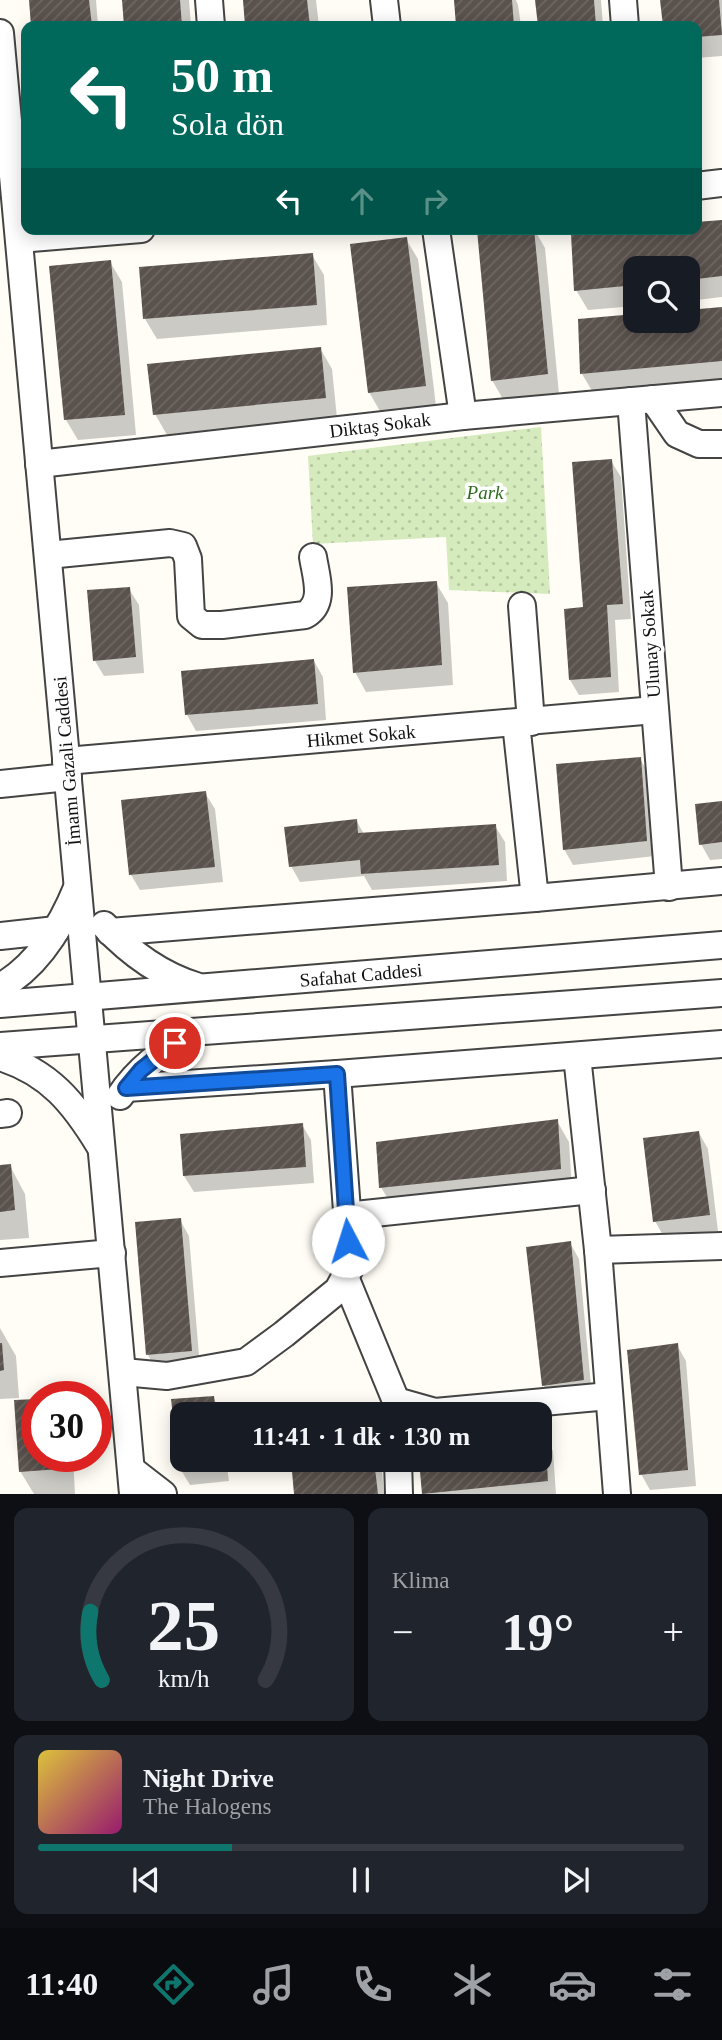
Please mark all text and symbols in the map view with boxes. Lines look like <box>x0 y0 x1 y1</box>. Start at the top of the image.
text: 50 m <box>171 48 273 103</box>
icon: left <box>56 49 147 140</box>
text: Sola dön <box>171 106 284 142</box>
icon: left <box>270 182 308 220</box>
icon: ahead <box>343 182 381 220</box>
icon: right <box>416 182 454 220</box>
map controls <box>623 256 700 333</box>
button: search <box>623 256 700 333</box>
street label: Diktaş Sokak <box>328 408 432 442</box>
park label: Park <box>466 482 504 503</box>
street label: Ulunay Sokak <box>636 589 664 699</box>
street label: İmamı Gazali Caddesi <box>49 675 85 847</box>
street label: Hikmet Sokak <box>306 721 417 751</box>
street label: Safahat Caddesi <box>299 959 423 991</box>
pin <box>145 1013 205 1073</box>
icon: arrive <box>156 1024 194 1062</box>
position arrow <box>311 1204 385 1278</box>
speed limit sign: 30 <box>21 1381 112 1472</box>
text: 11:41 · 1 dk · 130 m <box>252 1422 470 1451</box>
text: Klima <box>392 1568 450 1593</box>
text: 25 <box>148 1586 220 1667</box>
text: 19° <box>502 1604 574 1661</box>
text: − <box>392 1611 413 1653</box>
text: + <box>663 1611 684 1653</box>
text: km/h <box>158 1665 210 1692</box>
text: Night Drive <box>143 1764 274 1793</box>
text: The Halogens <box>143 1794 271 1819</box>
icon: previous <box>127 1861 165 1899</box>
icon: pause <box>342 1861 380 1899</box>
icon: next <box>557 1861 595 1899</box>
icon: directions <box>149 1960 198 2009</box>
icon: music <box>249 1960 298 2009</box>
icon: phone <box>348 1960 397 2009</box>
icon: climate <box>448 1960 497 2009</box>
icon: car <box>548 1960 597 2009</box>
icon: filters <box>648 1960 697 2009</box>
text: 11:40 <box>25 1966 98 2002</box>

